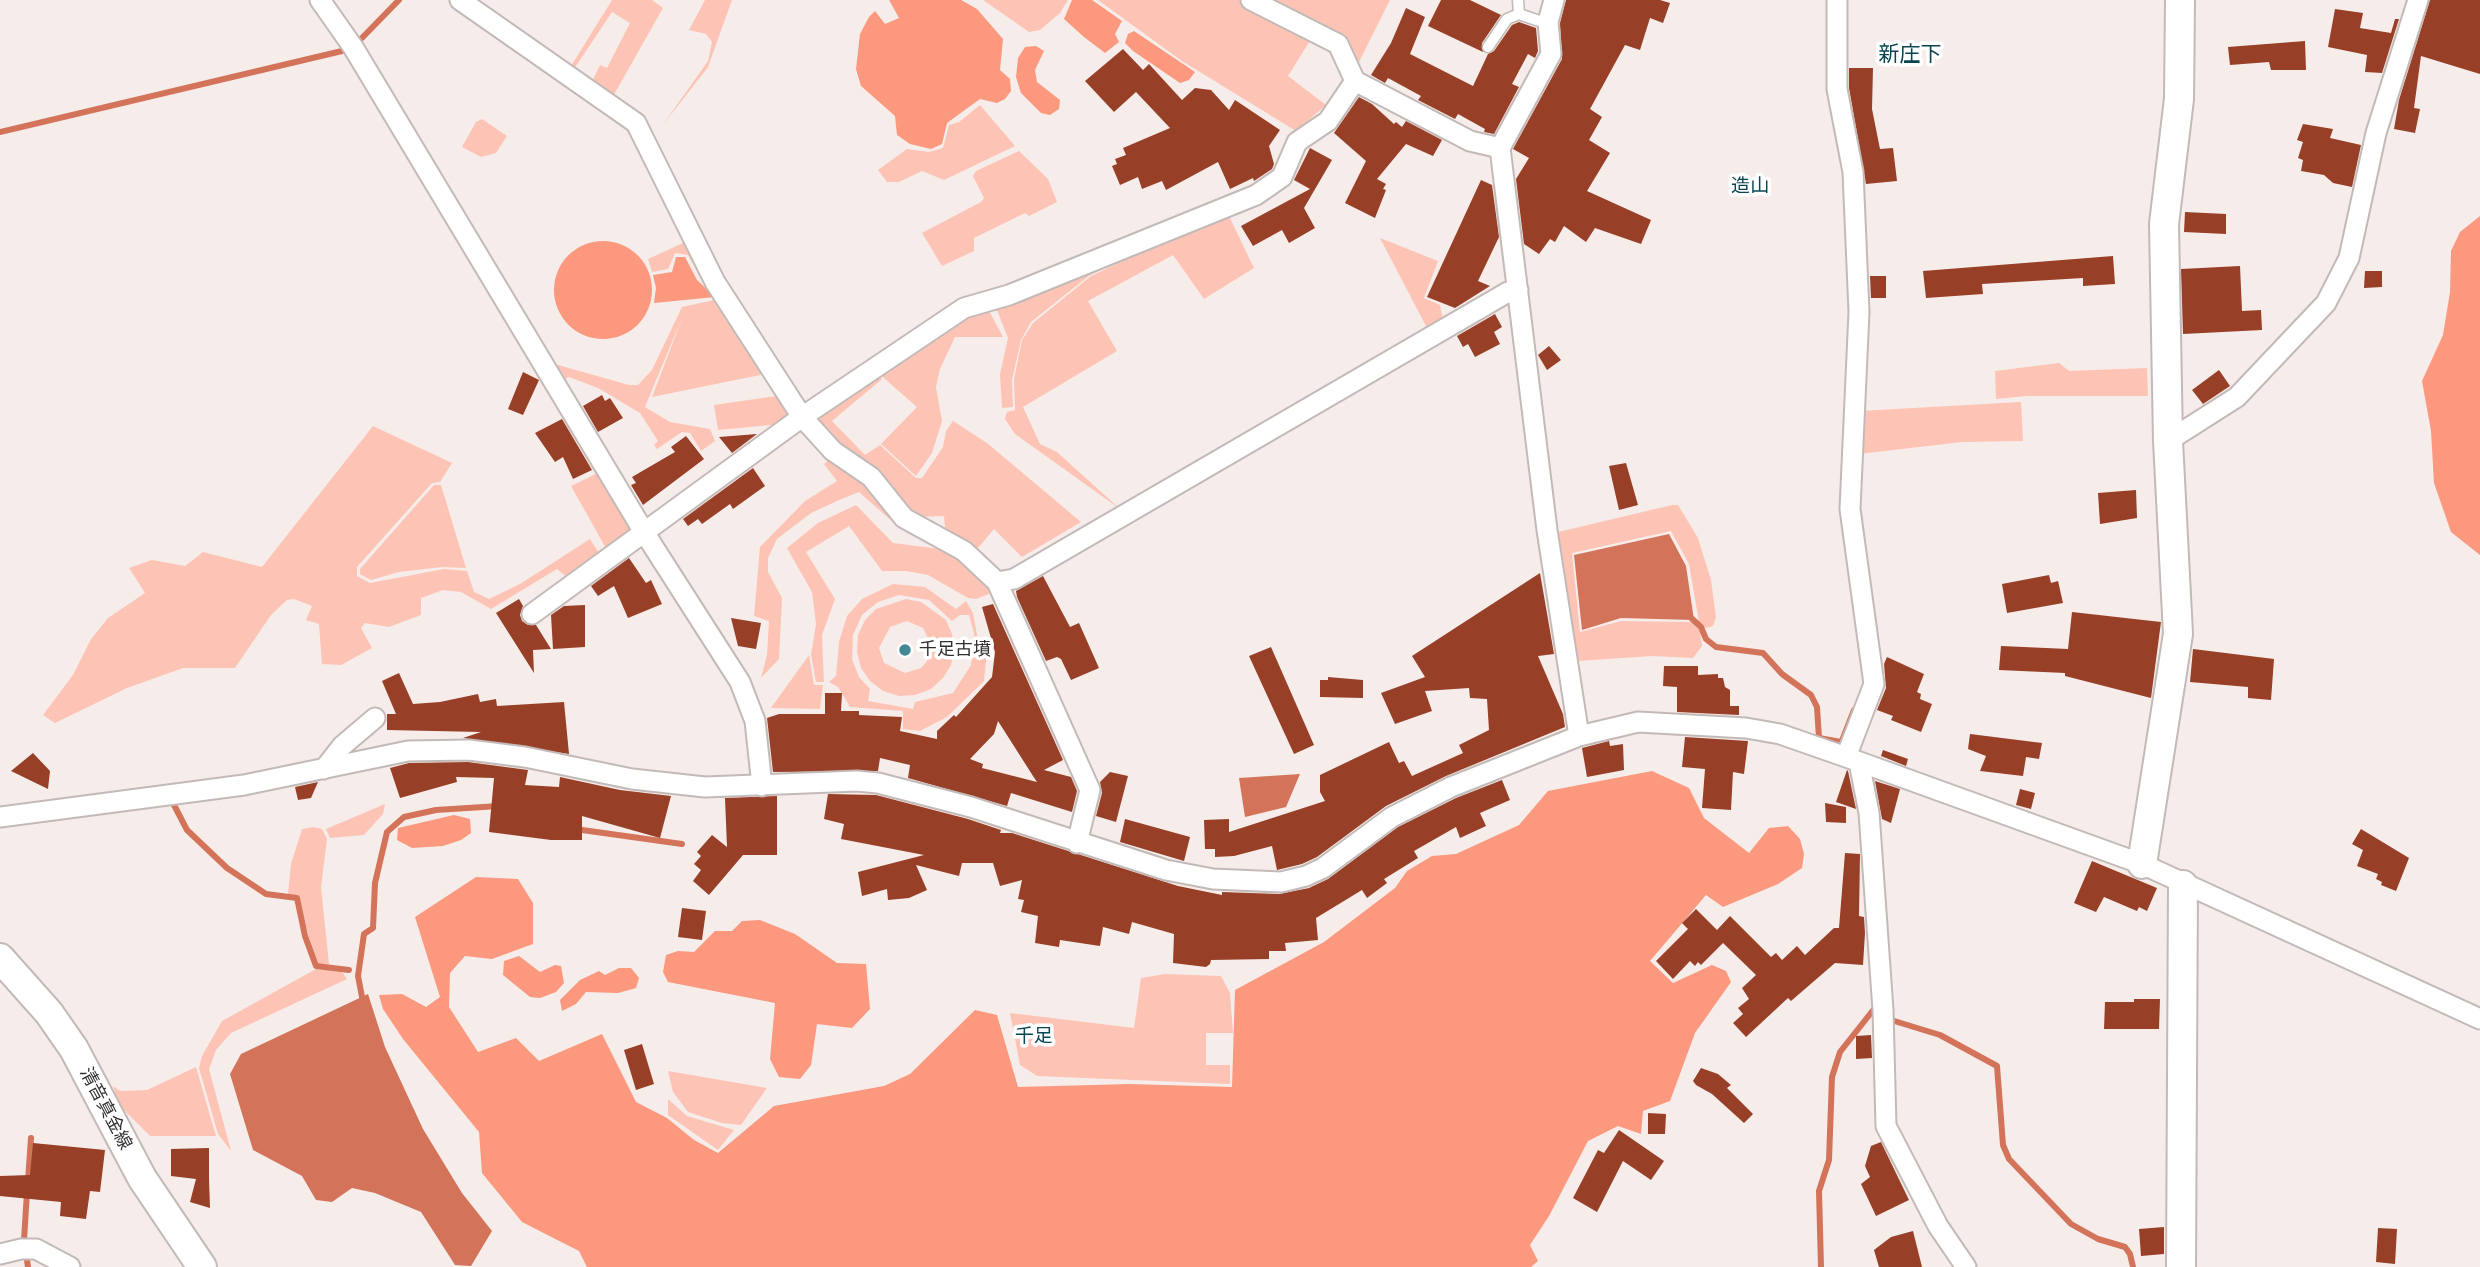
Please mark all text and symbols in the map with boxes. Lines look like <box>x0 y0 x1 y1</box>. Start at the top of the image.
district label: 新庄下 <box>1879 43 1941 69</box>
district label: 造山 <box>1731 176 1769 198</box>
place label: 千足古墳 <box>919 639 991 661</box>
marker: 千足古墳 <box>897 642 913 658</box>
district label: 千足 <box>1015 1026 1053 1048</box>
street label: 清音真金線 <box>74 1064 136 1154</box>

